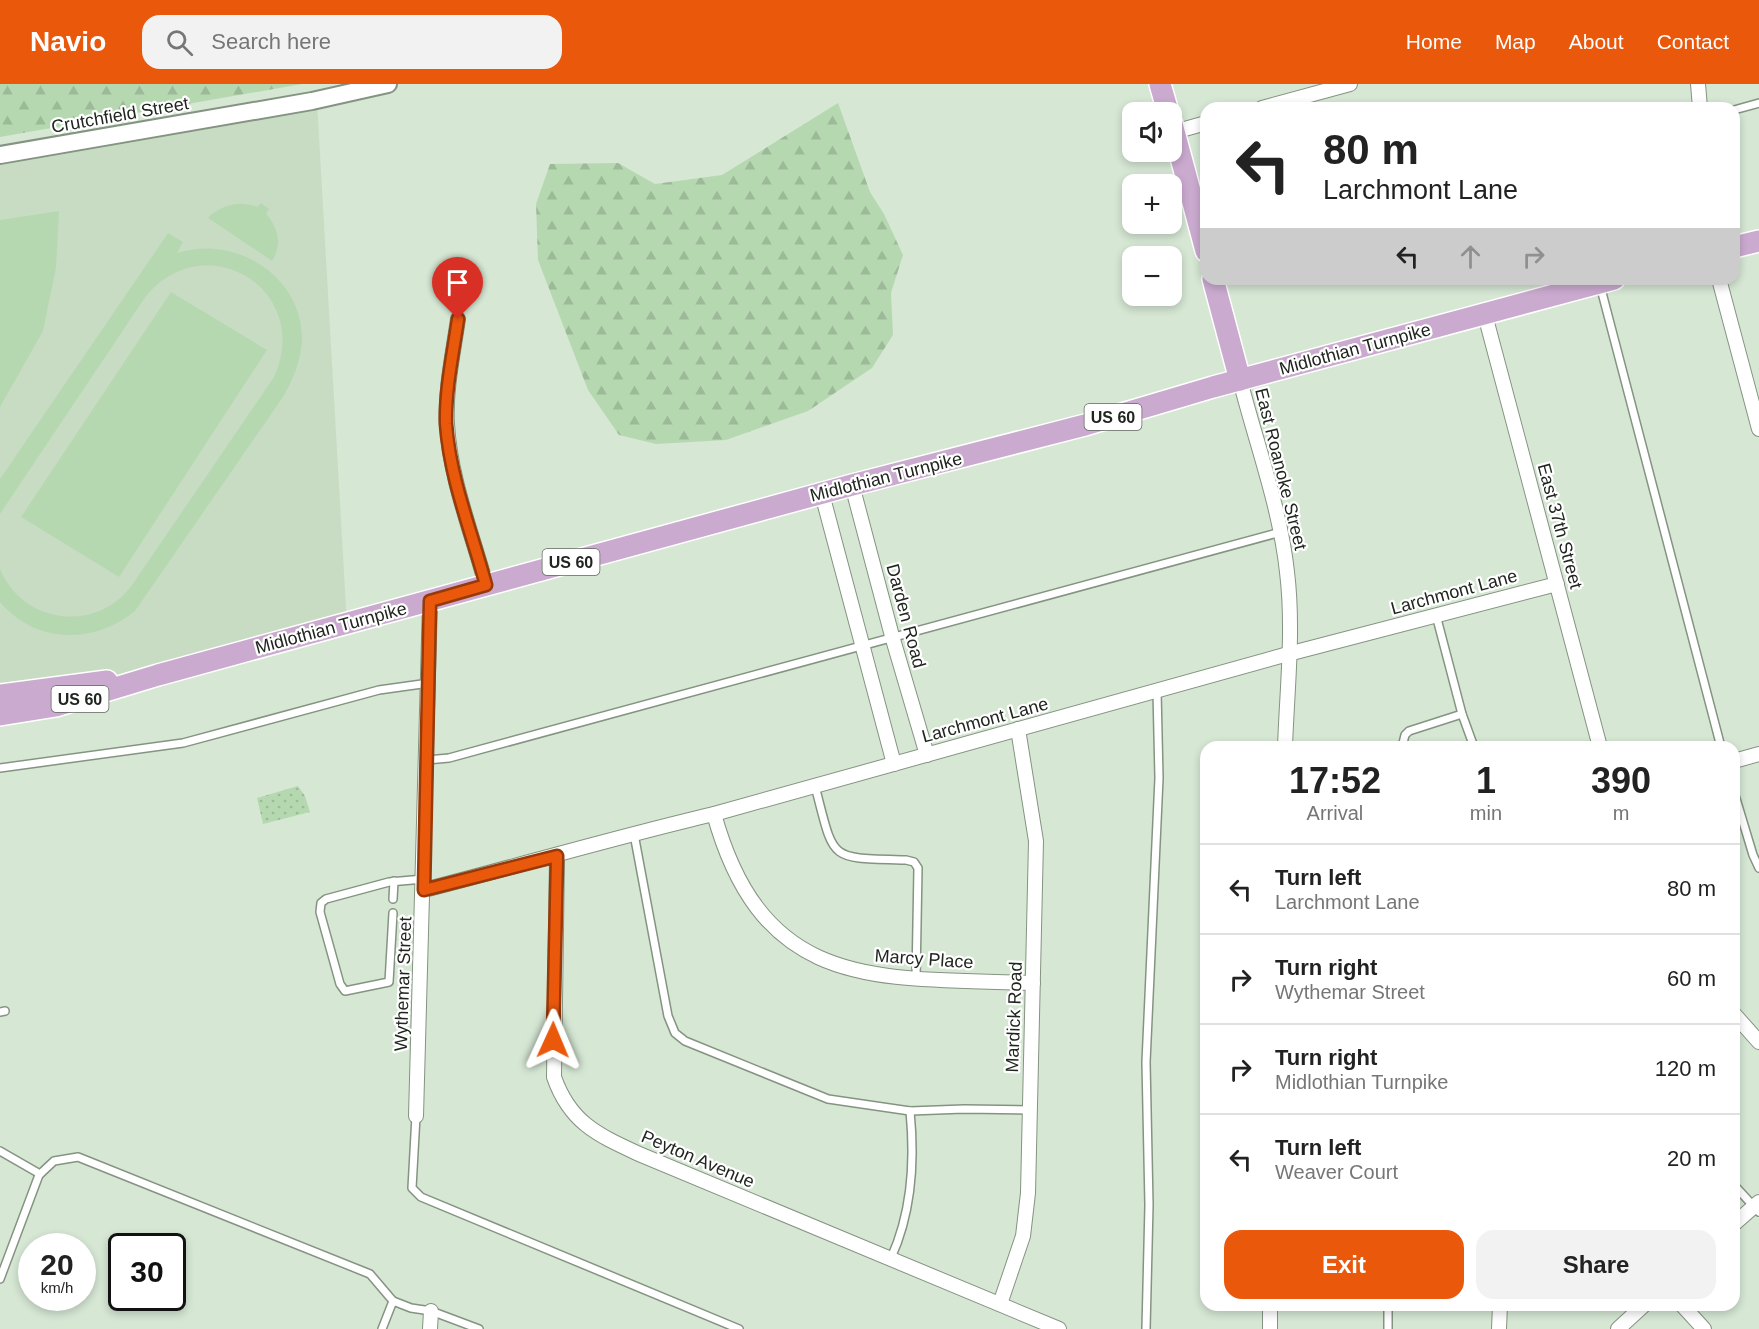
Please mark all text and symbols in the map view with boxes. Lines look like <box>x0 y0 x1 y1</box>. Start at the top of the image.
search box <box>142 15 562 69</box>
text: Navio <box>30 26 106 57</box>
icon: search <box>163 26 196 59</box>
text: Search here <box>211 29 331 54</box>
text: Home <box>1406 30 1462 53</box>
text: Map <box>1495 30 1536 53</box>
text: About <box>1569 30 1624 53</box>
text: Contact <box>1657 30 1729 53</box>
street label: Crutchfield Street <box>50 93 190 137</box>
map controls <box>1122 102 1182 306</box>
button: sound <box>1122 102 1182 162</box>
icon: left <box>1224 126 1302 204</box>
text: 80 m <box>1323 126 1419 173</box>
button: + <box>1122 174 1182 234</box>
text: Larchmont Lane <box>1323 175 1518 205</box>
icon: left <box>1391 240 1424 273</box>
icon: ahead <box>1454 240 1487 273</box>
icon: right <box>1517 240 1550 273</box>
button: − <box>1122 246 1182 306</box>
pin <box>432 257 483 319</box>
icon: arrive <box>441 266 474 299</box>
street label: Midlothian Turnpike <box>1277 319 1433 379</box>
street label: East Roanoke Street <box>1251 386 1311 552</box>
road number: US 60 <box>1084 404 1142 430</box>
street label: Midlothian Turnpike <box>808 448 964 506</box>
street label: East 37th Street <box>1534 461 1586 591</box>
road number: US 60 <box>542 549 600 575</box>
street label: Darden Road <box>882 562 930 670</box>
street label: Larchmont Lane <box>1389 566 1519 618</box>
street label: Midlothian Turnpike <box>253 598 409 658</box>
road number: US 60 <box>52 686 109 712</box>
street label: Larchmont Lane <box>920 694 1050 746</box>
text: 17:52 <box>1289 760 1381 801</box>
text: 1 <box>1476 760 1496 801</box>
text: 390 <box>1591 760 1651 801</box>
text: Arrival <box>1307 802 1363 824</box>
text: min <box>1470 802 1502 824</box>
text: m <box>1613 802 1629 824</box>
text: Turn left <box>1275 865 1361 890</box>
icon: left <box>1224 873 1257 906</box>
text: 80 m <box>1667 876 1716 901</box>
text: Larchmont Lane <box>1275 891 1420 913</box>
street label: Wythemar Street <box>391 916 415 1052</box>
street label: Marcy Place <box>874 946 974 972</box>
text: Turn right <box>1275 955 1377 980</box>
street label: Mardick Road <box>1002 961 1026 1073</box>
icon: right <box>1224 963 1257 996</box>
text: 60 m <box>1667 966 1716 991</box>
text: Wythemar Street <box>1275 981 1425 1003</box>
position arrow <box>521 1008 585 1072</box>
text: Turn right <box>1275 1045 1377 1070</box>
icon: right <box>1224 1053 1257 1086</box>
text: 120 m <box>1655 1056 1716 1081</box>
text: Midlothian Turnpike <box>1275 1071 1448 1093</box>
street label: Peyton Avenue <box>639 1126 757 1192</box>
text: Turn left <box>1275 1135 1361 1160</box>
icon: left <box>1224 1143 1257 1176</box>
text: 20 m <box>1667 1146 1716 1171</box>
text: Weaver Court <box>1275 1161 1398 1183</box>
button: Exit <box>1224 1230 1464 1299</box>
button: Share <box>1476 1230 1716 1299</box>
speed limit sign: 30 <box>108 1233 186 1311</box>
text: 20 <box>40 1248 74 1281</box>
text: km/h <box>41 1279 73 1296</box>

